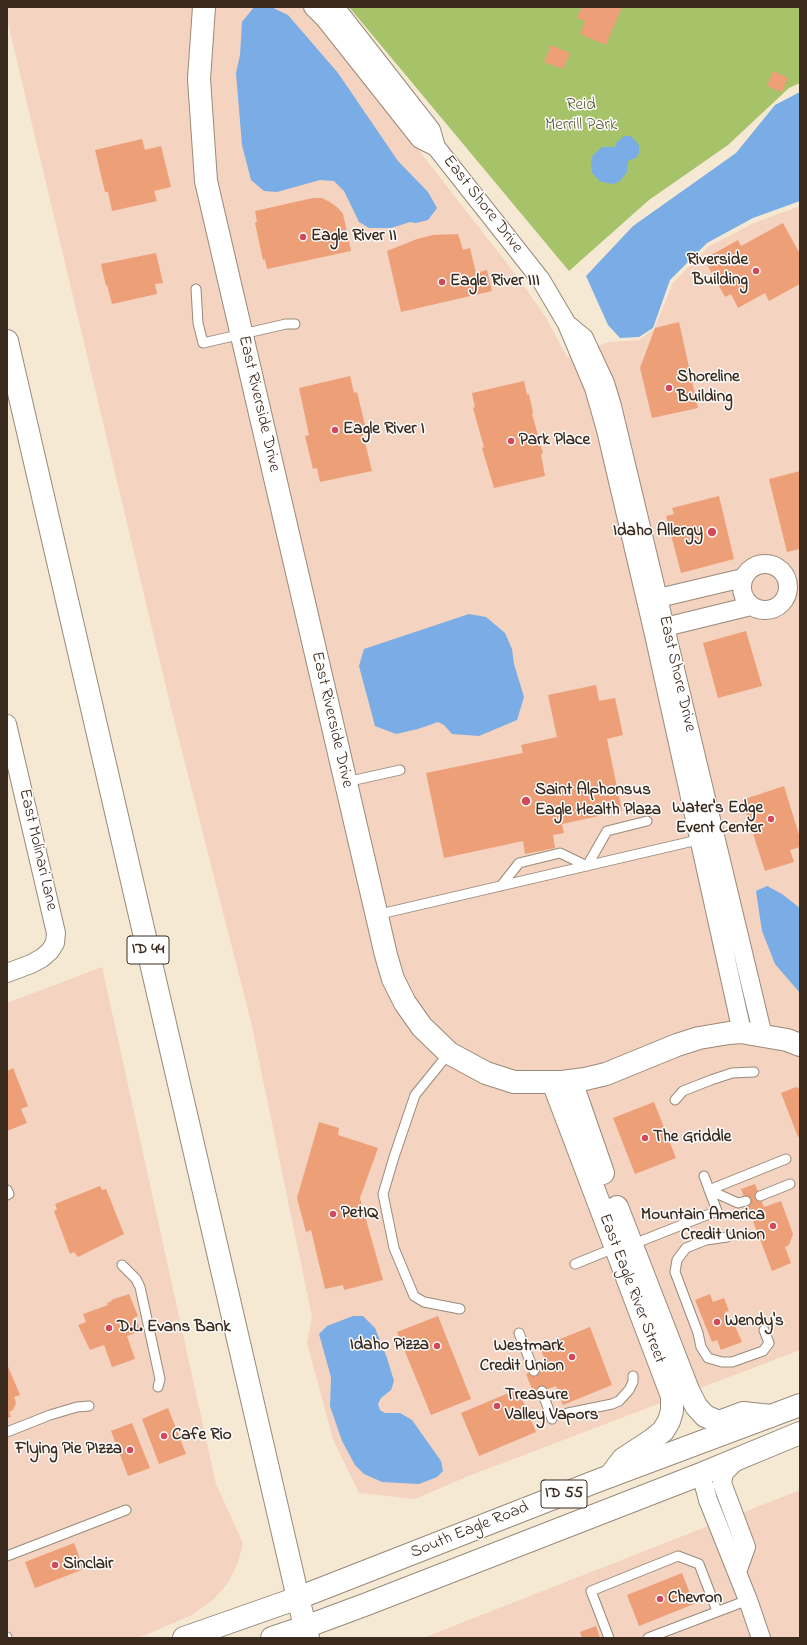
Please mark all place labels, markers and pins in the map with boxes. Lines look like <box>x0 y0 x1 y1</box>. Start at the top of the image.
place label: Eagle River II <box>311 227 397 247</box>
marker: Eagle River II <box>298 232 308 242</box>
place label: Riverside Building <box>687 251 748 291</box>
marker: Riverside Building <box>751 266 761 276</box>
place label: Eagle River III <box>450 272 540 292</box>
marker: Eagle River III <box>437 277 447 287</box>
place label: Shoreline Building <box>677 368 740 408</box>
marker: Shoreline Building <box>664 383 674 393</box>
place label: Eagle River I <box>343 420 425 440</box>
marker: Eagle River I <box>330 425 340 435</box>
place label: Park Place <box>519 431 590 451</box>
marker: Park Place <box>506 436 516 446</box>
place label: Idaho Allergy <box>613 522 703 542</box>
marker: Idaho Allergy <box>706 526 718 538</box>
place label: Saint Alphonsus Eagle Health Plaza <box>535 781 661 821</box>
marker: Saint Alphonsus Eagle Health Plaza <box>520 795 532 807</box>
place label: Water's Edge Event Center <box>672 799 763 839</box>
marker: Water's Edge Event Center <box>766 814 776 824</box>
place label: The Griddle <box>653 1128 731 1148</box>
marker: The Griddle <box>640 1133 650 1143</box>
place label: PetIQ <box>341 1204 378 1224</box>
place label: Mountain America Credit Union <box>641 1206 765 1246</box>
marker: PetIQ <box>328 1209 338 1219</box>
marker: Mountain America Credit Union <box>768 1221 778 1231</box>
place label: Wendy's <box>725 1312 784 1332</box>
marker: Wendy's <box>712 1317 722 1327</box>
place label: D.L. Evans Bank <box>117 1318 231 1338</box>
marker: D.L. Evans Bank <box>104 1323 114 1333</box>
place label: Idaho Pizza <box>350 1336 429 1356</box>
place label: Westmark Credit Union <box>480 1337 564 1377</box>
marker: Idaho Pizza <box>432 1341 442 1351</box>
marker: Westmark Credit Union <box>567 1352 577 1362</box>
place label: Treasure Valley Vapors <box>505 1386 598 1426</box>
marker: Treasure Valley Vapors <box>492 1401 502 1411</box>
place label: Cafe Rio <box>172 1426 232 1446</box>
marker: Cafe Rio <box>159 1431 169 1441</box>
place label: Flying Pie PIzza <box>15 1440 122 1460</box>
marker: Flying Pie PIzza <box>125 1445 135 1455</box>
place label: Sinclair <box>63 1555 113 1575</box>
marker: Sinclair <box>50 1560 60 1570</box>
place label: Chevron <box>668 1589 722 1609</box>
marker: Chevron <box>655 1594 665 1604</box>

